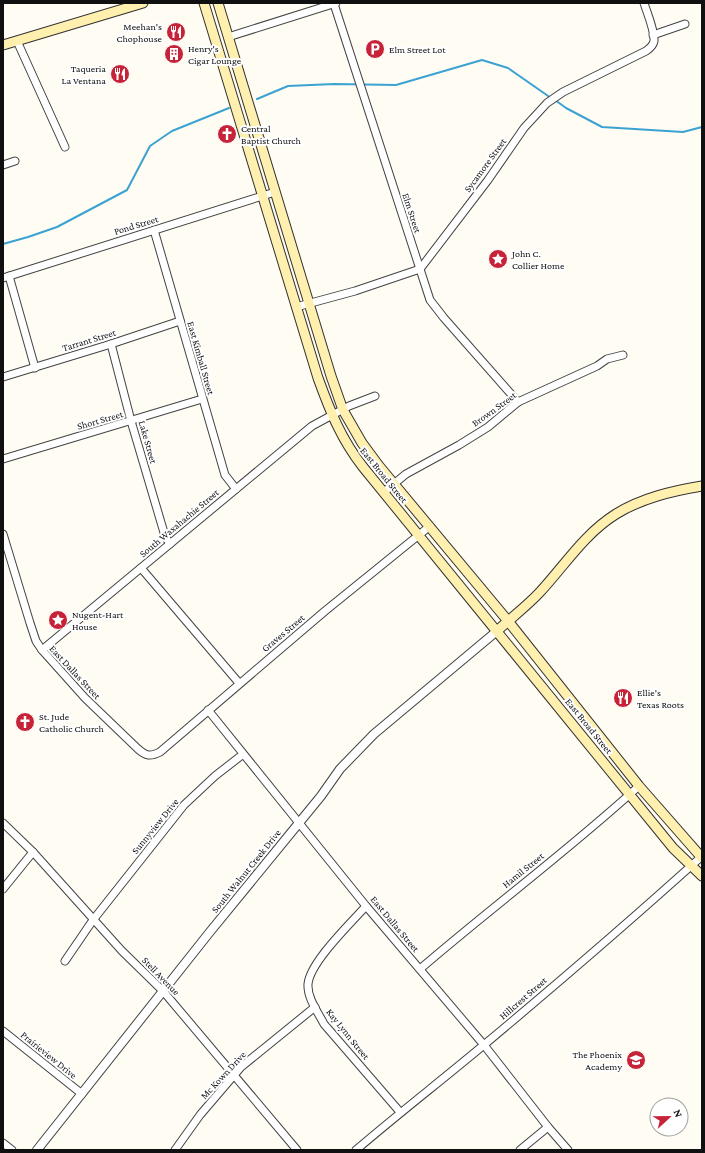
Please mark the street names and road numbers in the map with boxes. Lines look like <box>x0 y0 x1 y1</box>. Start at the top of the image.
street label: Sycamore Street <box>462 135 509 194</box>
street label: Elm Street <box>400 192 424 235</box>
street label: Pond Street <box>113 213 160 237</box>
street label: East Kimball Street <box>185 320 217 397</box>
street label: Tarrant Street <box>61 326 118 353</box>
street label: Brown Street <box>470 389 519 429</box>
street label: Short Street <box>76 408 125 432</box>
street label: Lake Street <box>137 419 160 465</box>
street label: East Broad Street <box>358 445 410 505</box>
street label: South Waxahachie Street <box>137 486 221 559</box>
street label: Graves Street <box>259 612 307 654</box>
street label: East Dallas Street <box>47 643 103 702</box>
street label: East Broad Street <box>563 696 615 756</box>
street label: Sunnyview Drive <box>129 796 181 856</box>
street label: South Walnut Creek Drive <box>209 827 283 915</box>
street label: Hamil Street <box>500 850 546 890</box>
street label: East Dallas Street <box>368 894 422 955</box>
street label: Stell Avenue <box>140 955 182 998</box>
street label: Hillcrest Street <box>497 974 549 1021</box>
street label: Kay Lynn Street <box>324 1006 372 1062</box>
street label: Prairieview Drive <box>19 1029 80 1081</box>
street label: Mc Kown Drive <box>198 1048 248 1101</box>

